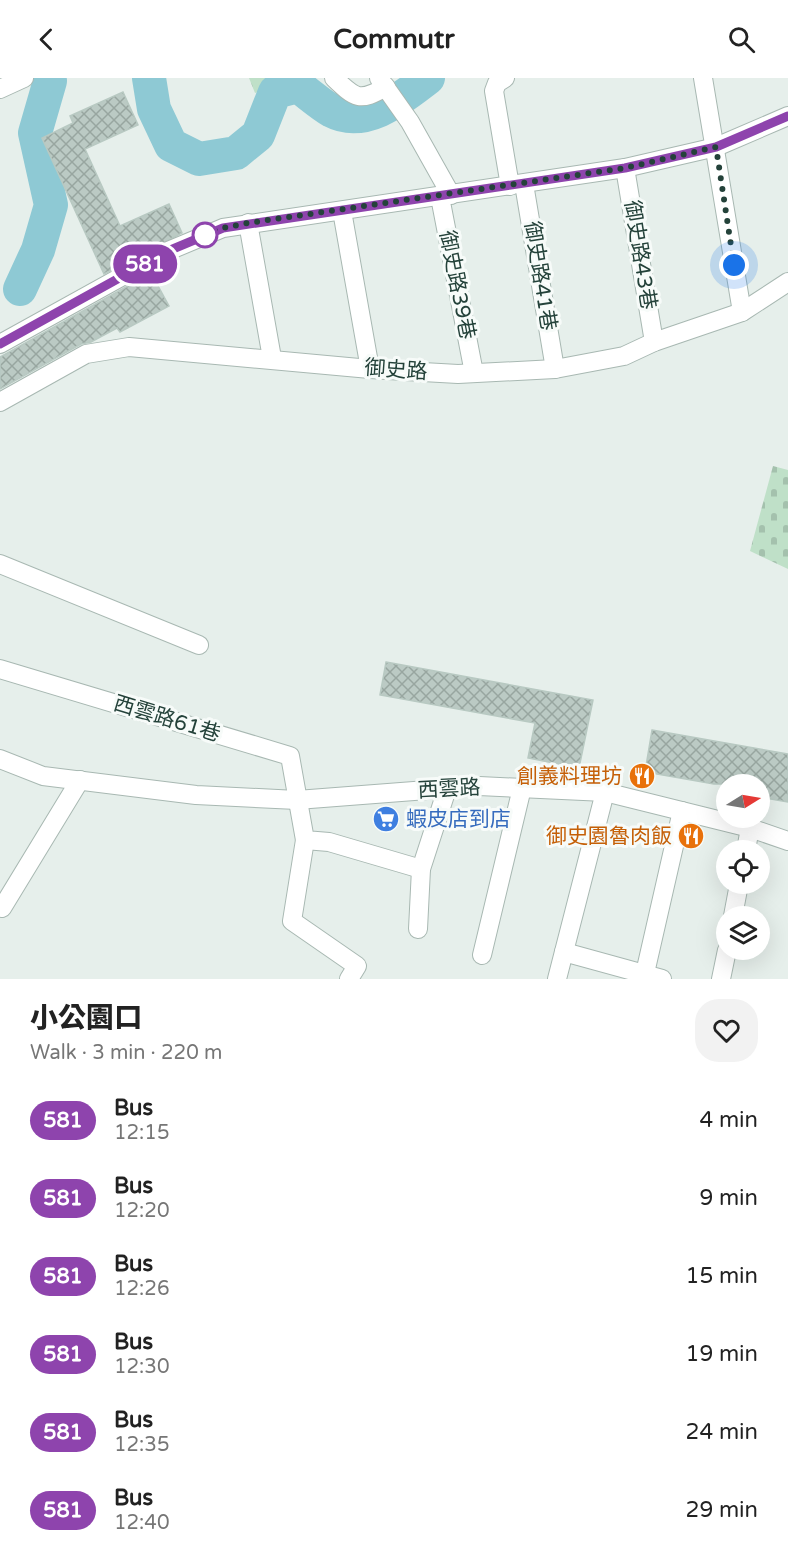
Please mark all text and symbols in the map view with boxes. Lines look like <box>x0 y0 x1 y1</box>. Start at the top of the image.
icon: back <box>30 23 63 56</box>
text: Commutr <box>333 23 455 56</box>
icon: search <box>725 23 758 56</box>
street label: 御史路43巷 <box>619 199 661 311</box>
street label: 御史路41巷 <box>519 220 561 332</box>
unlabelled marker <box>192 222 218 248</box>
street label: 御史路39巷 <box>434 228 480 342</box>
line badge: 581 <box>110 244 180 284</box>
your location <box>719 250 749 280</box>
text: 581 <box>125 252 165 277</box>
street label: 御史路 <box>364 355 428 385</box>
street label: 西雲路61巷 <box>111 691 223 747</box>
restaurant icon: 創義料理坊 <box>627 761 657 791</box>
place label: 創義料理坊 <box>517 764 622 789</box>
north arrow <box>716 774 770 828</box>
map controls <box>716 774 770 960</box>
street label: 西雲路 <box>417 775 481 803</box>
supermarket icon: 蝦皮店到店 <box>371 804 401 834</box>
place label: 蝦皮店到店 <box>406 807 511 832</box>
restaurant icon: 御史園魯肉飯 <box>676 821 706 851</box>
place label: 御史園魯肉飯 <box>546 824 672 849</box>
button: locate <box>716 840 770 894</box>
button: layers <box>716 906 770 960</box>
button: heart <box>695 999 758 1062</box>
text: 小公園口 <box>30 1001 142 1035</box>
text: Walk · 3 min · 220 m <box>30 1041 222 1065</box>
text: Bus <box>114 1095 153 1121</box>
text: 4 min <box>699 1107 758 1133</box>
text: 581 <box>43 1108 83 1133</box>
text: 12:15 <box>114 1121 169 1145</box>
text: Bus <box>114 1173 153 1199</box>
text: 9 min <box>699 1185 758 1211</box>
text: 581 <box>43 1186 83 1211</box>
text: 12:20 <box>114 1199 169 1223</box>
text: Bus <box>114 1251 153 1277</box>
text: 15 min <box>686 1263 758 1289</box>
text: 581 <box>43 1264 83 1289</box>
text: 12:26 <box>114 1277 169 1301</box>
text: Bus <box>114 1329 153 1355</box>
text: 19 min <box>686 1341 758 1367</box>
text: 581 <box>43 1342 83 1367</box>
text: 12:30 <box>114 1355 169 1379</box>
text: Bus <box>114 1407 153 1433</box>
text: 24 min <box>686 1419 758 1445</box>
text: 581 <box>43 1420 83 1445</box>
text: 12:35 <box>114 1433 169 1457</box>
text: Bus <box>114 1485 153 1511</box>
text: 29 min <box>686 1497 758 1523</box>
text: 581 <box>43 1498 83 1523</box>
text: 12:40 <box>114 1511 169 1535</box>

